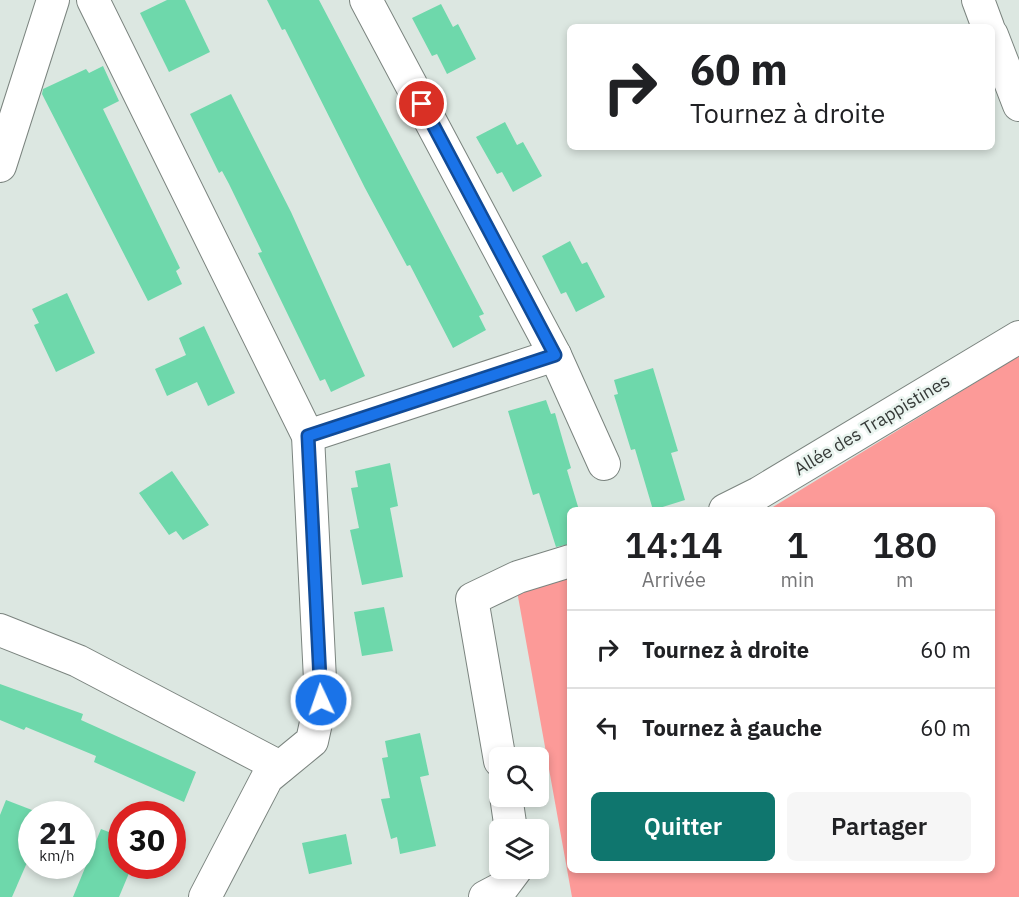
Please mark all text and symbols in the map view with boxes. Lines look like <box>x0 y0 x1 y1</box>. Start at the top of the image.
text: 60 m <box>690 42 788 97</box>
icon: right <box>591 48 669 126</box>
pin <box>396 78 447 129</box>
icon: arrive <box>405 87 438 120</box>
text: Tournez à droite <box>690 95 885 130</box>
street label: Allée des Trappistines <box>790 369 954 480</box>
text: 14:14 <box>625 521 723 568</box>
text: 1 <box>787 521 808 568</box>
text: 180 <box>872 521 937 568</box>
text: Arrivée <box>642 566 706 593</box>
text: min <box>781 566 814 593</box>
text: m <box>896 566 913 593</box>
icon: right <box>591 633 624 666</box>
text: Tournez à droite <box>642 635 809 664</box>
text: 60 m <box>920 635 971 664</box>
position arrow <box>289 668 353 732</box>
icon: left <box>591 711 624 744</box>
text: Tournez à gauche <box>642 713 822 742</box>
text: 60 m <box>920 713 971 742</box>
map controls <box>489 747 549 879</box>
button: search <box>489 747 549 807</box>
button: Quitter <box>591 792 775 861</box>
button: Partager <box>787 792 971 861</box>
speed limit sign: 30 <box>108 801 186 879</box>
text: 21 <box>39 813 75 852</box>
button: layers <box>489 819 549 879</box>
text: km/h <box>39 846 75 865</box>

